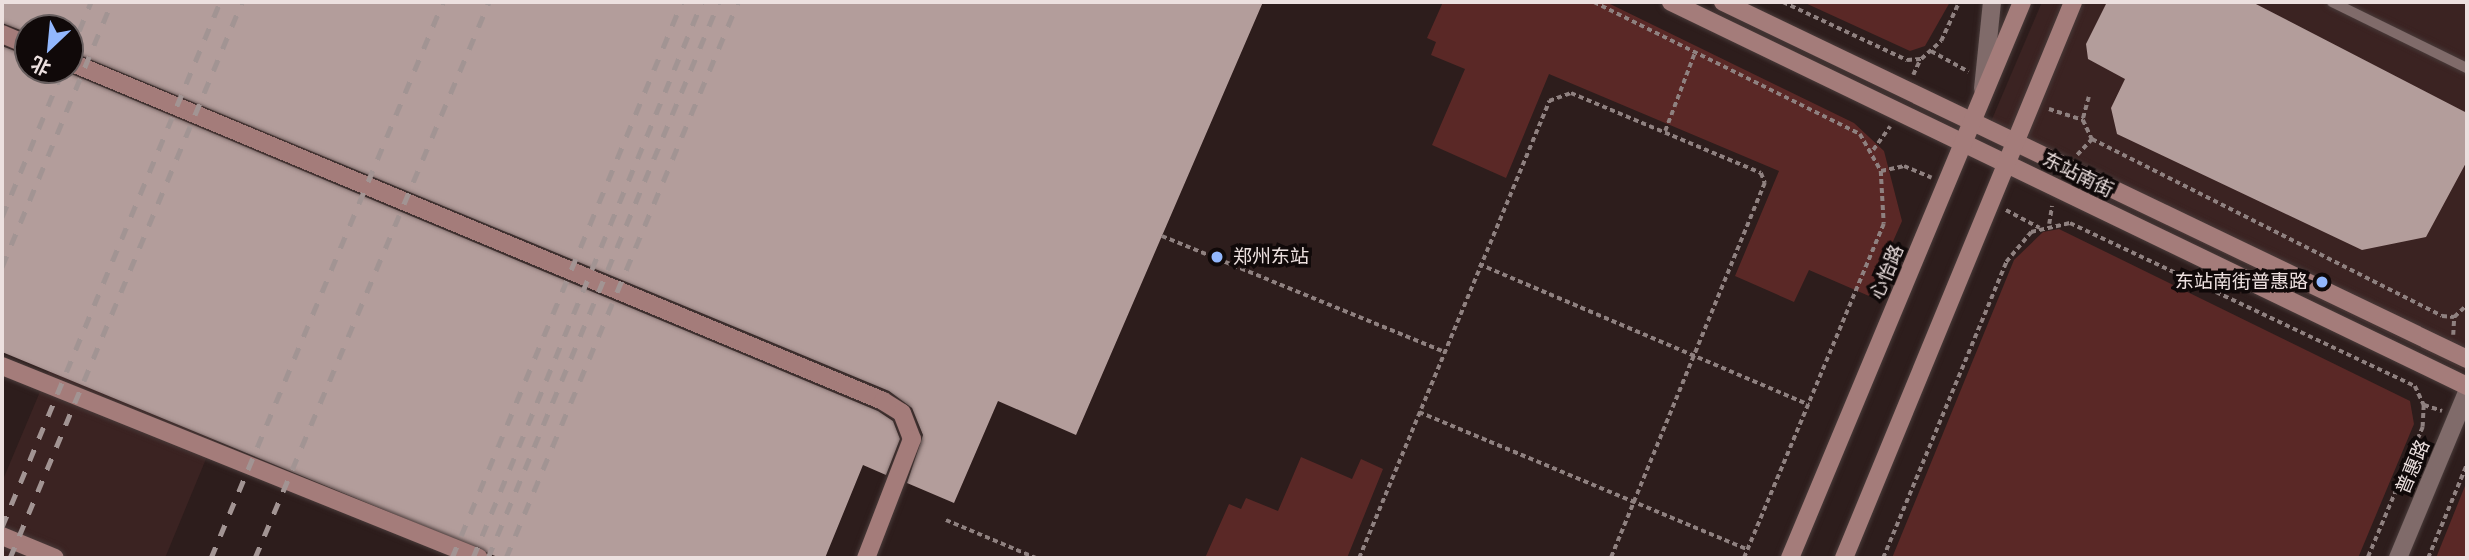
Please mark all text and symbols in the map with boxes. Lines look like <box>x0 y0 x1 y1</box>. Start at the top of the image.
north arrow <box>14 14 84 84</box>
text: 北 <box>27 51 54 81</box>
street label: 东站南街 <box>2039 148 2117 202</box>
street label: 心怡路 <box>1865 241 1909 303</box>
place label: 郑州东站 <box>1233 246 1309 268</box>
marker: 郑州东站 <box>1207 247 1227 267</box>
place label: 东站南街普惠路 <box>2175 271 2308 293</box>
marker: 东站南街普惠路 <box>2314 274 2330 290</box>
street label: 普惠路 <box>2391 436 2435 498</box>

